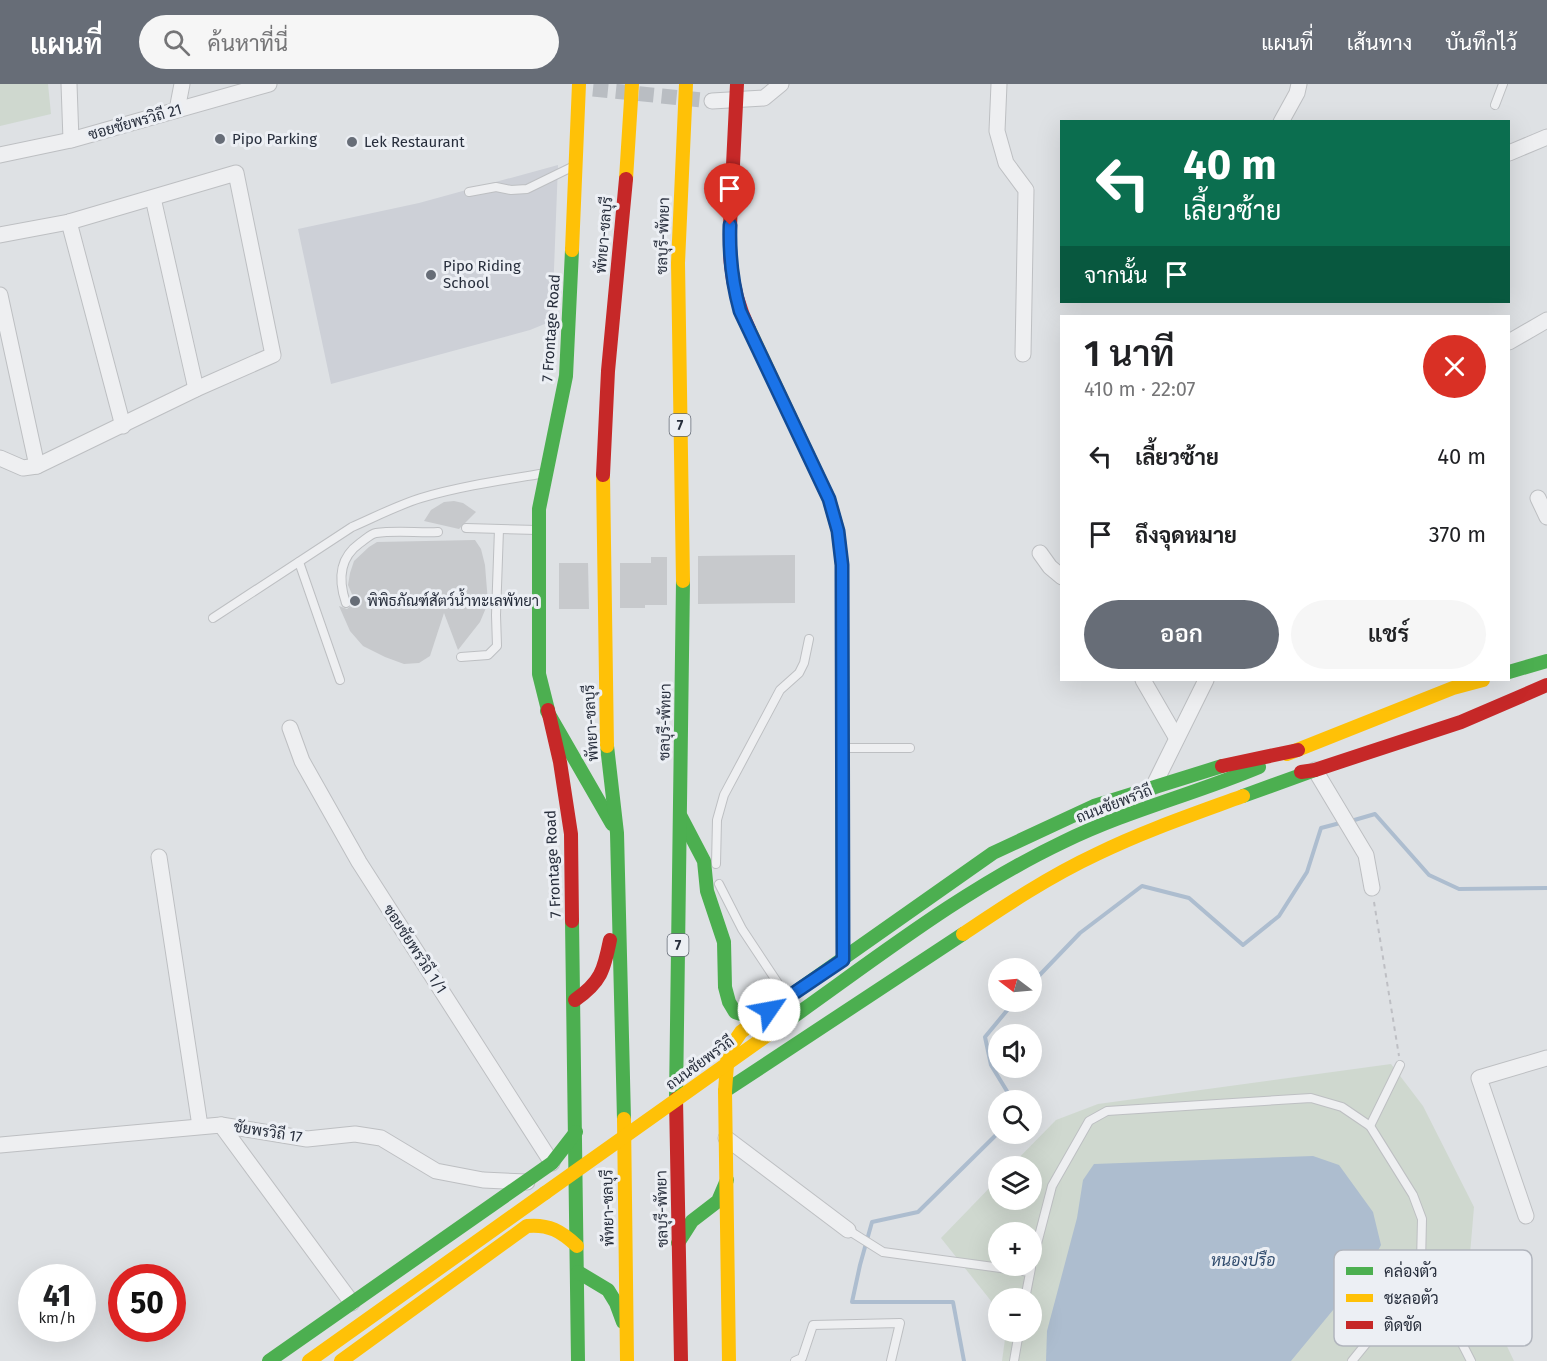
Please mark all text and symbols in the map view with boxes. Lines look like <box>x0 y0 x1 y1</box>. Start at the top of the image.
search box <box>139 15 559 69</box>
icon: search <box>160 26 193 59</box>
text: แผนที่ <box>30 28 103 61</box>
text: ค้นหาที่นี่ <box>208 30 288 57</box>
text: แผนที่ <box>1261 30 1314 56</box>
text: เส้นทาง <box>1347 30 1412 56</box>
text: บันทึกไว้ <box>1445 30 1517 56</box>
street label: ซอยชัยพรวิถี 21 <box>86 99 184 144</box>
place label: Pipo Parking <box>232 130 317 148</box>
marker: Pipo Parking <box>213 132 227 146</box>
place label: Lek Restaurant <box>364 133 465 151</box>
marker: Lek Restaurant <box>345 135 359 149</box>
text: 40 m <box>1183 140 1277 190</box>
icon: left <box>1084 144 1162 222</box>
pin <box>704 163 755 225</box>
icon: arrive <box>713 172 746 205</box>
text: เลี้ยวซ้าย <box>1183 195 1281 227</box>
street label: พัทยา-ชลบุรี <box>591 196 618 274</box>
street label: ชลบุรี-พัทยา <box>652 197 675 275</box>
place label: Pipo Riding School <box>443 257 521 292</box>
icon: arrive <box>1160 258 1193 291</box>
text: จากนั้น <box>1084 262 1148 289</box>
marker: Pipo Riding School <box>424 268 438 282</box>
street label: 7 Frontage Road <box>538 274 564 382</box>
text: 1 นาที <box>1084 332 1175 376</box>
button: close <box>1423 335 1486 398</box>
text: 410 m · 22:07 <box>1084 377 1195 401</box>
road number: 7 <box>670 414 690 436</box>
icon: left <box>1084 440 1117 473</box>
text: 40 m <box>1437 443 1486 470</box>
text: เลี้ยวซ้าย <box>1135 444 1219 471</box>
icon: arrive <box>1084 518 1117 551</box>
text: 370 m <box>1429 521 1486 548</box>
text: ถึงจุดหมาย <box>1135 522 1237 549</box>
place label: พิพิธภัณฑ์สัตว์น้ำทะเลพัทยา <box>367 588 539 610</box>
marker: พิพิธภัณฑ์สัตว์น้ำทะเลพัทยา <box>348 594 362 608</box>
button: ออก <box>1084 600 1279 669</box>
button: แชร์ <box>1291 600 1486 669</box>
street label: ชลบุรี-พัทยา <box>654 683 677 761</box>
street label: พัทยา-ชลบุรี <box>579 684 604 762</box>
street label: ถนนชัยพรวิถี <box>1073 780 1155 827</box>
street label: 7 Frontage Road <box>541 810 565 918</box>
street label: ซอยชัยพรวิถี 1/1 <box>380 901 451 997</box>
road number: 7 <box>668 934 688 956</box>
north arrow <box>988 958 1042 1012</box>
map controls <box>988 958 1042 1342</box>
position arrow <box>737 978 801 1042</box>
button: sound <box>988 1024 1042 1078</box>
street label: ถนนชัยพรวิถี <box>662 1031 738 1094</box>
button: search <box>988 1090 1042 1144</box>
street label: ชัยพรวิถี 17 <box>232 1117 304 1146</box>
button: layers <box>988 1156 1042 1210</box>
street label: พัทยา-ชลบุรี <box>597 1169 620 1247</box>
street label: ชลบุรี-พัทยา <box>651 1170 674 1248</box>
button: + <box>988 1222 1042 1276</box>
water label: หนองปรือ <box>1211 1249 1275 1270</box>
legend <box>1334 1250 1532 1346</box>
text: คล่องตัว <box>1384 1261 1438 1281</box>
speed limit sign: 50 <box>108 1264 186 1342</box>
text: 41 <box>43 1278 71 1314</box>
button: − <box>988 1288 1042 1342</box>
text: ชะลอตัว <box>1384 1288 1439 1308</box>
text: km/h <box>38 1309 76 1327</box>
text: ติดขัด <box>1384 1315 1422 1335</box>

